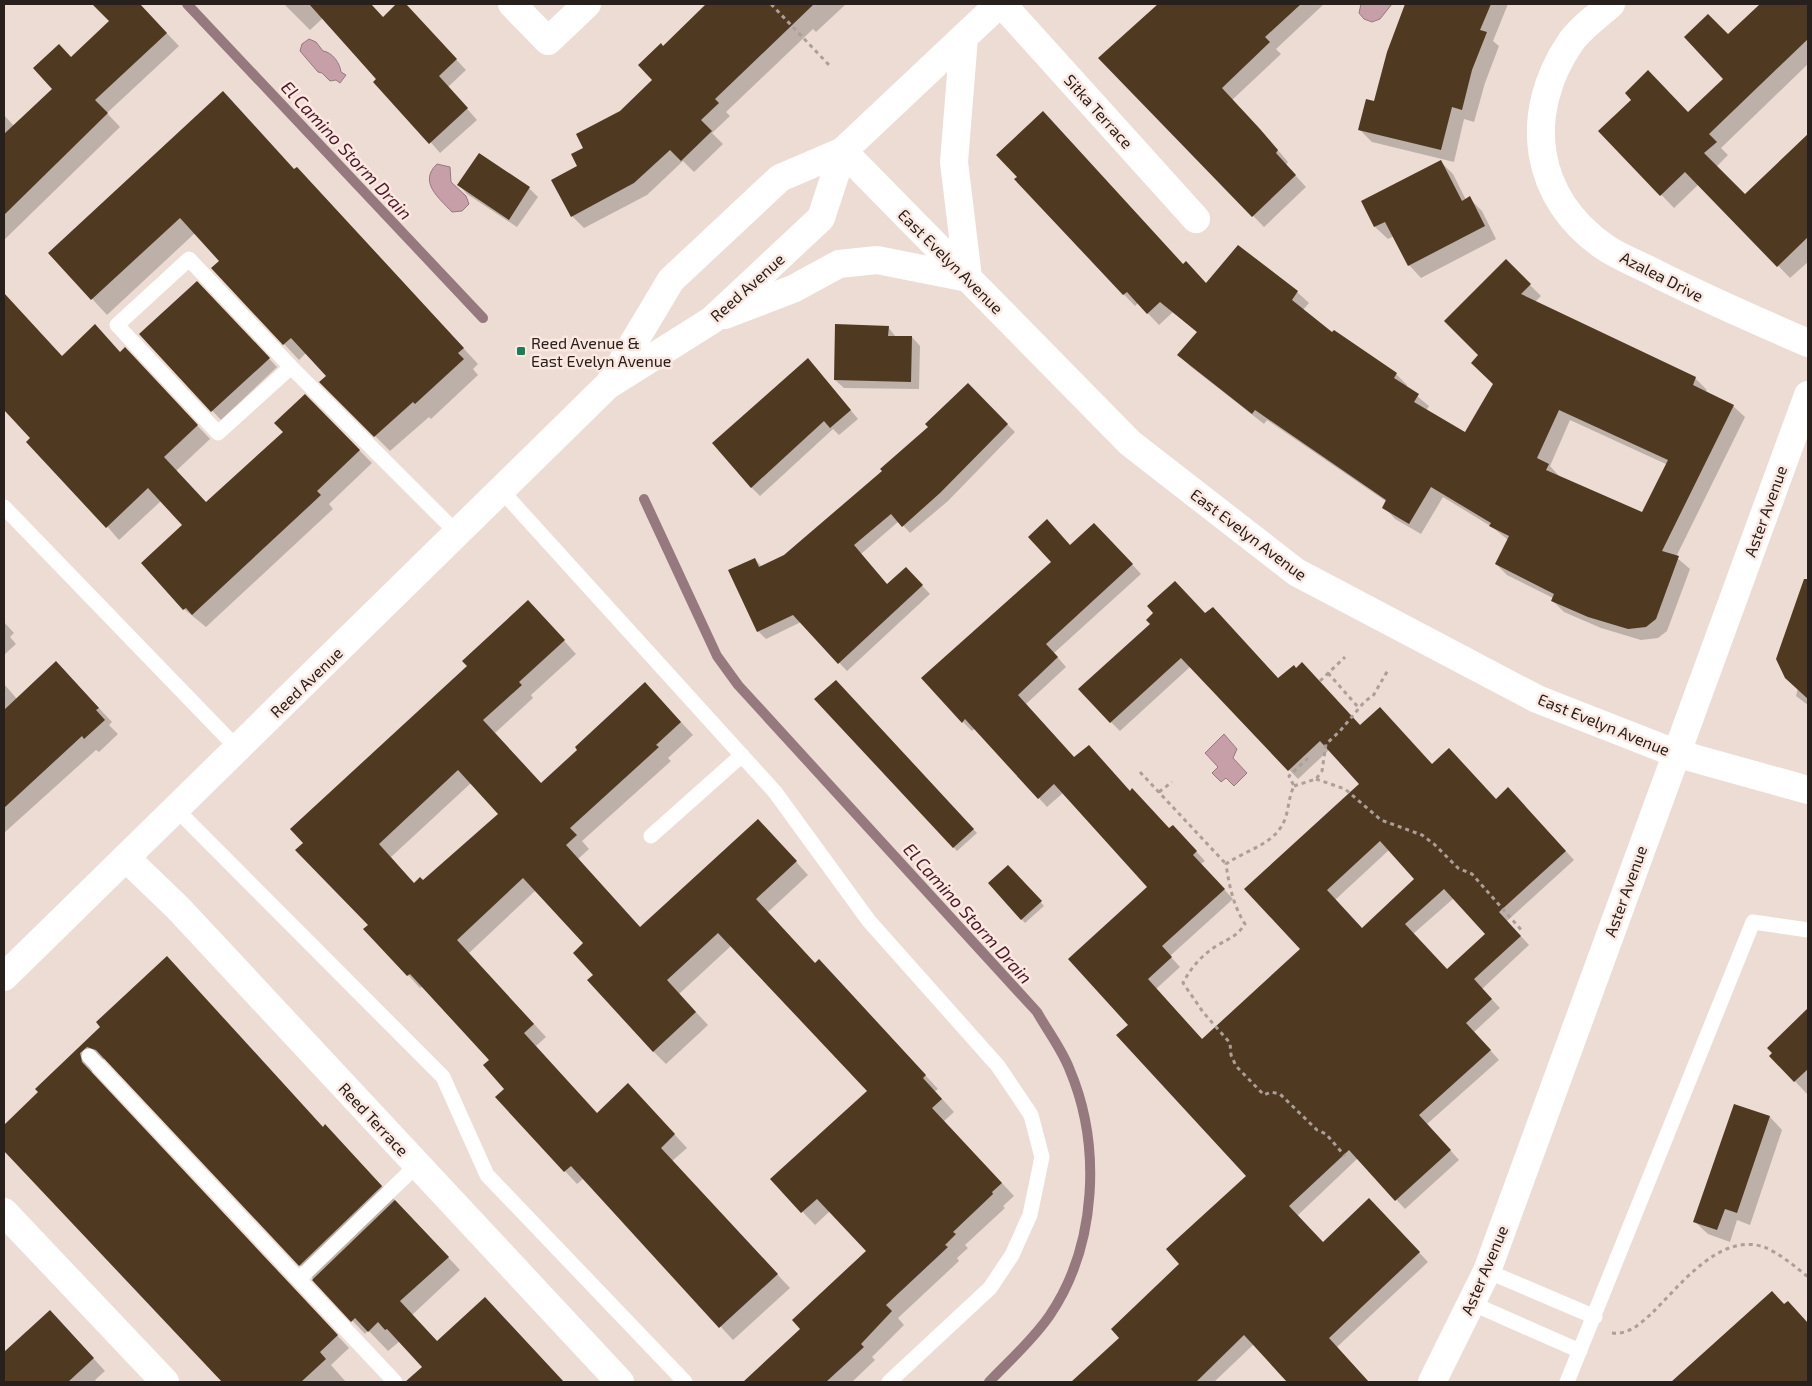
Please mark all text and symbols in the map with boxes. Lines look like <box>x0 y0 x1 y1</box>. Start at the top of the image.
street label: Sitka Terrace <box>1061 70 1137 152</box>
water label: El Camino Storm Drain <box>277 76 417 224</box>
street label: East Evelyn Avenue <box>895 205 1007 317</box>
street label: Azalea Drive <box>1617 247 1707 305</box>
street label: Reed Avenue <box>706 249 788 325</box>
place label: Reed Avenue & East Evelyn Avenue <box>531 333 671 370</box>
marker: Reed Avenue & East Evelyn Avenue <box>515 345 527 357</box>
street label: Aster Avenue <box>1740 463 1790 559</box>
street label: East Evelyn Avenue <box>1187 484 1311 584</box>
street label: Reed Avenue <box>266 643 346 721</box>
street label: East Evelyn Avenue <box>1535 689 1673 759</box>
water label: El Camino Storm Drain <box>899 838 1037 988</box>
street label: Aster Avenue <box>1600 843 1650 939</box>
street label: Reed Terrace <box>335 1078 413 1160</box>
street label: Aster Avenue <box>1457 1222 1511 1318</box>

